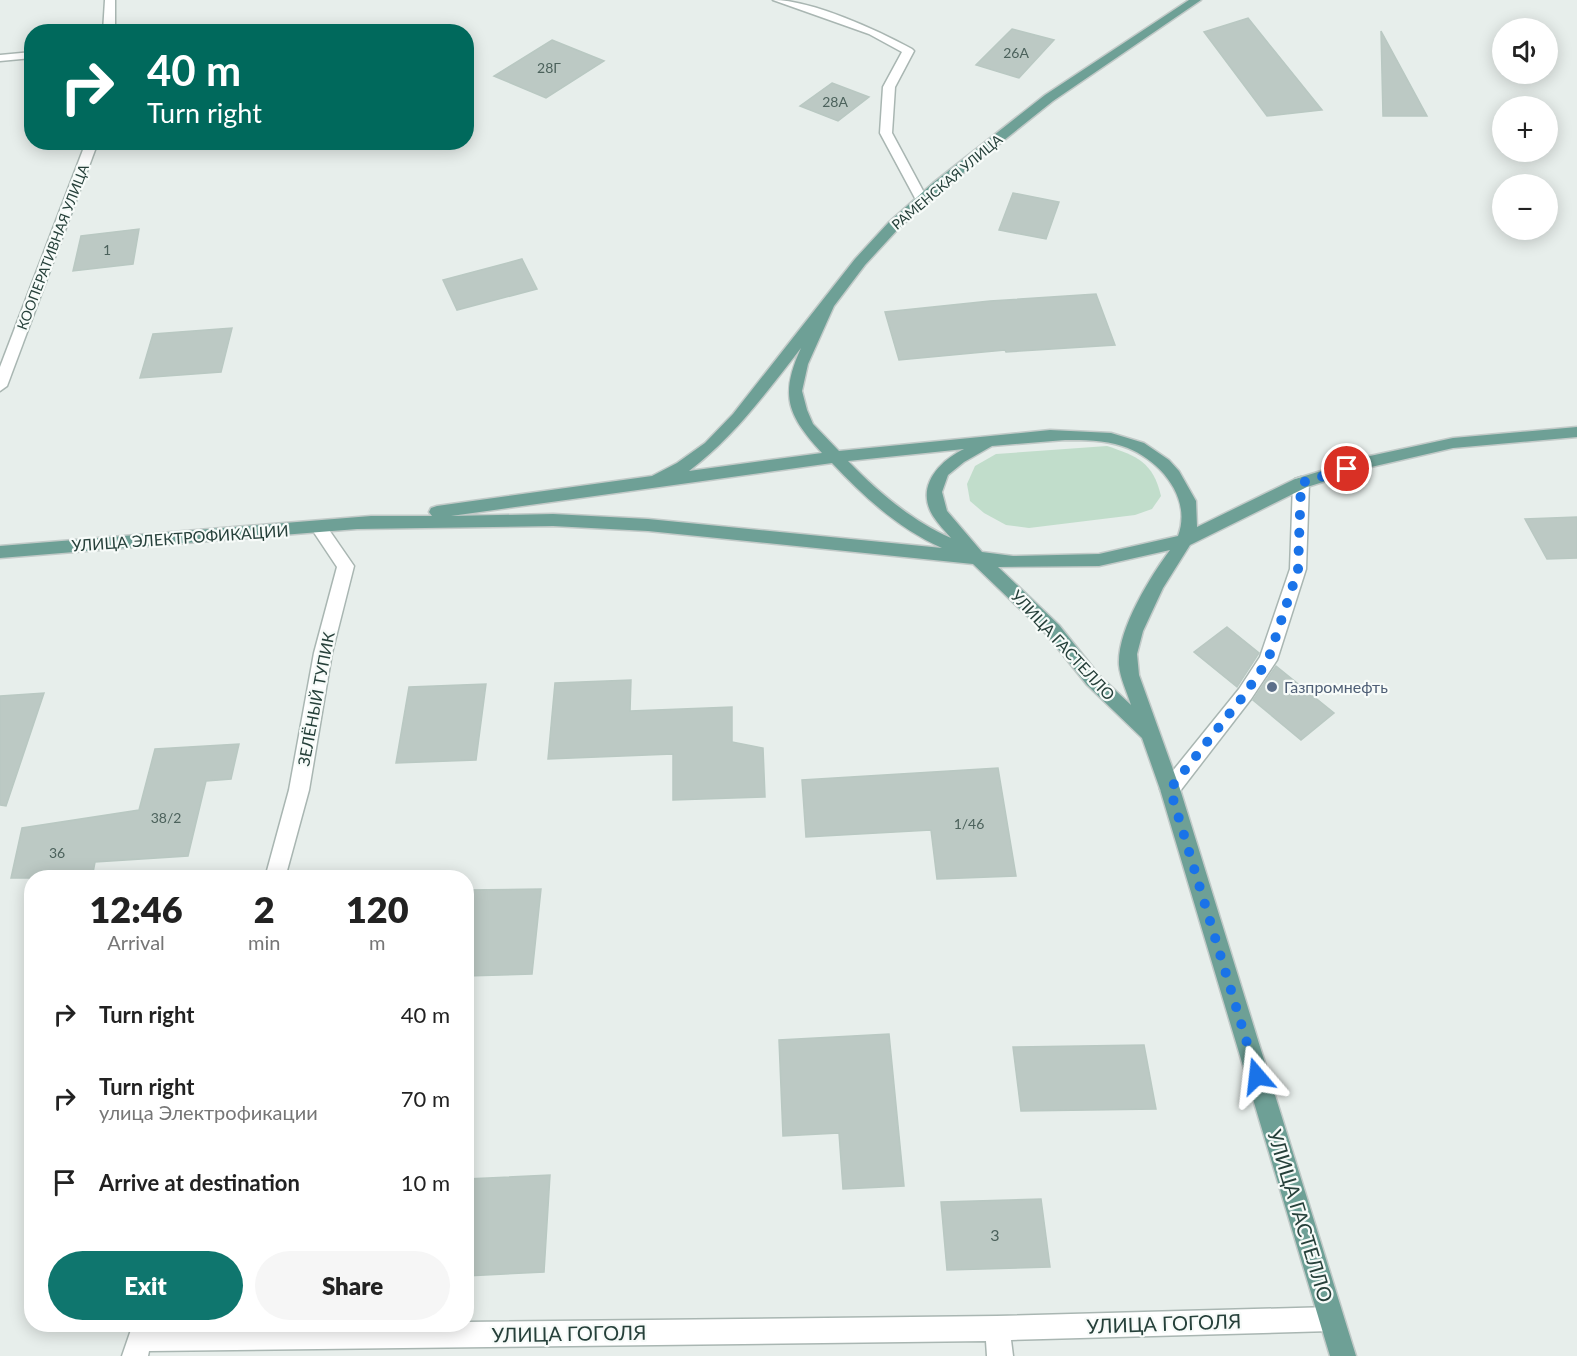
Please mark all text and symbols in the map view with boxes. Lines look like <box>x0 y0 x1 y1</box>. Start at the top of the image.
map controls <box>1492 18 1558 240</box>
button: sound <box>1492 18 1558 84</box>
house number: 26А <box>1003 44 1029 61</box>
text: 40 m <box>147 45 241 95</box>
icon: right <box>48 48 126 126</box>
house number: 28Г <box>537 59 561 76</box>
house number: 28А <box>822 93 848 110</box>
text: Turn right <box>147 96 262 129</box>
button: + <box>1492 96 1558 162</box>
street label: РАМЕНСКАЯ УЛИЦА <box>888 130 1006 233</box>
street label: КООПЕРАТИВНАЯ УЛИЦА <box>13 161 92 332</box>
button: − <box>1492 174 1558 240</box>
house number: 1 <box>103 241 111 258</box>
pin <box>1321 443 1372 494</box>
icon: arrive <box>1330 452 1363 485</box>
street label: УЛИЦА ЭЛЕКТРОФИКАЦИИ <box>71 520 289 555</box>
street label: УЛИЦА ГАСТЕЛЛО <box>1008 586 1119 704</box>
street label: ЗЕЛЁНЫЙ ТУПИК <box>293 630 338 768</box>
place label: Газпромнефть <box>1284 677 1388 696</box>
marker: Газпромнефть <box>1265 680 1279 694</box>
house number: 38/2 <box>151 809 181 826</box>
house number: 1/46 <box>954 815 984 832</box>
house number: 36 <box>49 844 65 861</box>
text: 12:46 <box>89 887 183 931</box>
text: 2 <box>254 887 275 931</box>
text: 120 <box>346 887 409 931</box>
text: Arrival <box>107 930 165 954</box>
text: min <box>248 930 280 954</box>
text: m <box>369 930 385 954</box>
icon: right <box>48 998 81 1031</box>
text: Turn right <box>99 1001 194 1028</box>
text: 40 m <box>401 1001 450 1028</box>
position arrow <box>1225 1044 1289 1108</box>
text: Turn right <box>99 1073 194 1100</box>
icon: right <box>48 1082 81 1115</box>
text: 70 m <box>401 1085 450 1112</box>
text: улица Электрофикации <box>99 1100 318 1124</box>
street label: УЛИЦА ГАСТЕЛЛО <box>1263 1127 1339 1305</box>
icon: arrive <box>48 1166 81 1199</box>
text: Arrive at destination <box>99 1169 300 1196</box>
text: 10 m <box>401 1169 450 1196</box>
house number: 3 <box>990 1225 1000 1244</box>
button: Exit <box>48 1251 243 1320</box>
button: Share <box>255 1251 450 1320</box>
street label: УЛИЦА ГОГОЛЯ <box>1086 1308 1242 1338</box>
street label: УЛИЦА ГОГОЛЯ <box>491 1320 647 1346</box>

